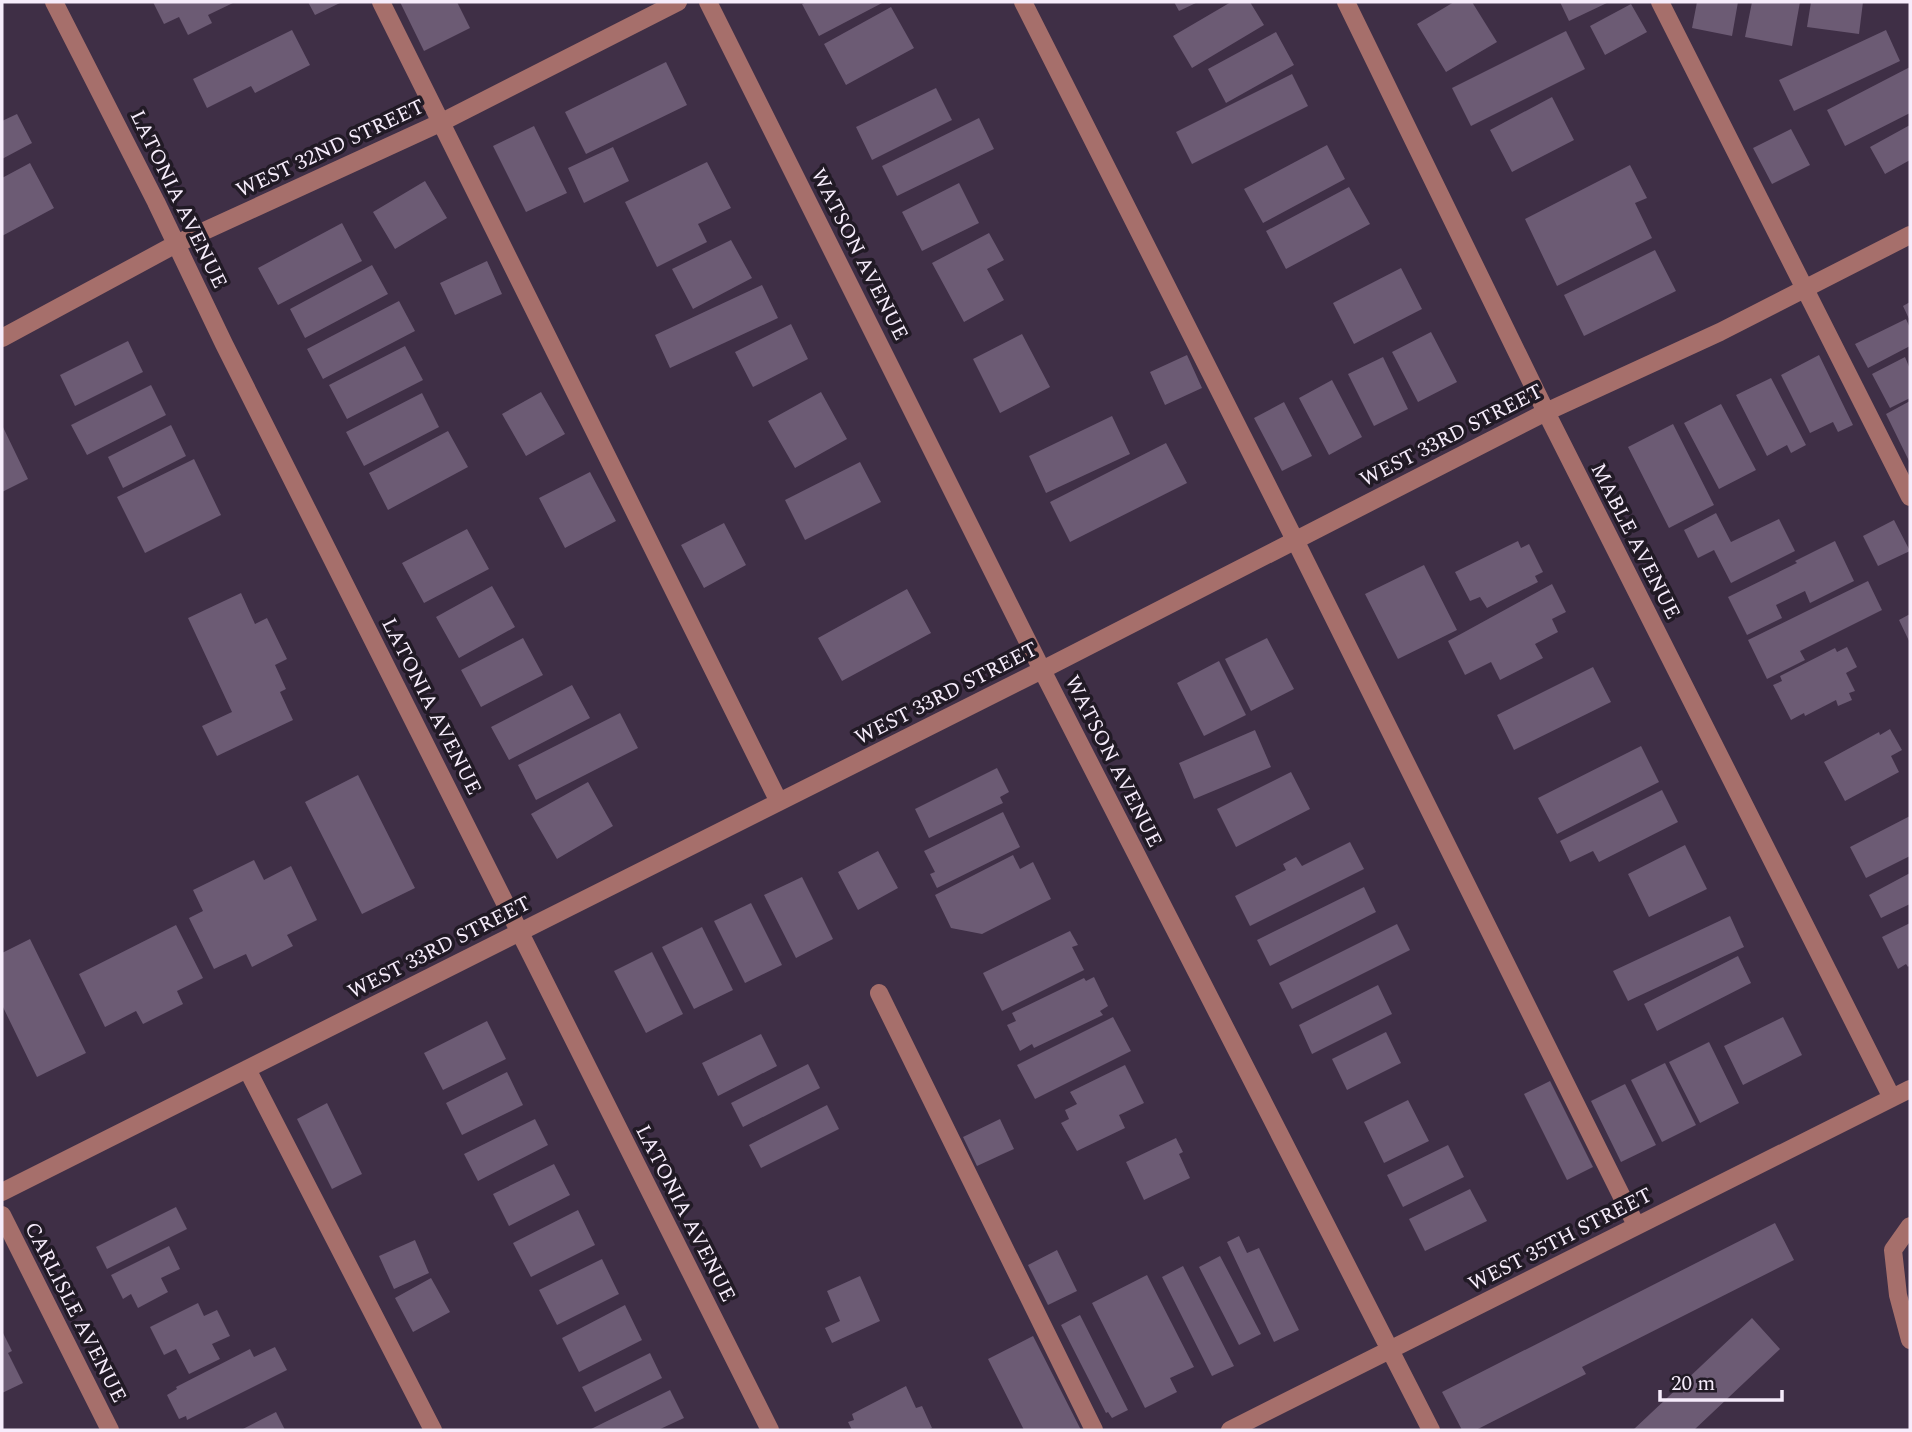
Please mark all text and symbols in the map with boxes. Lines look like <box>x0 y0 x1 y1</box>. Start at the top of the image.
street label: WEST 32ND STREET <box>231 91 430 207</box>
street label: LATONIA AVENUE <box>121 105 235 294</box>
street label: WATSON AVENUE <box>802 163 916 346</box>
street label: WEST 33RD STREET <box>1354 376 1549 496</box>
street label: MABLE AVENUE <box>1582 458 1688 625</box>
street label: LATONIA AVENUE <box>373 612 490 801</box>
street label: WEST 33RD STREET <box>849 634 1044 754</box>
street label: WATSON AVENUE <box>1056 670 1170 853</box>
street label: WEST 33RD STREET <box>342 888 537 1008</box>
street label: LATONIA AVENUE <box>627 1119 744 1308</box>
street label: WEST 35TH STREET <box>1463 1180 1658 1300</box>
street label: CARLISLE AVENUE <box>16 1216 135 1408</box>
scale bar <box>1660 1358 1783 1402</box>
text: 20 m <box>1671 1368 1715 1400</box>

